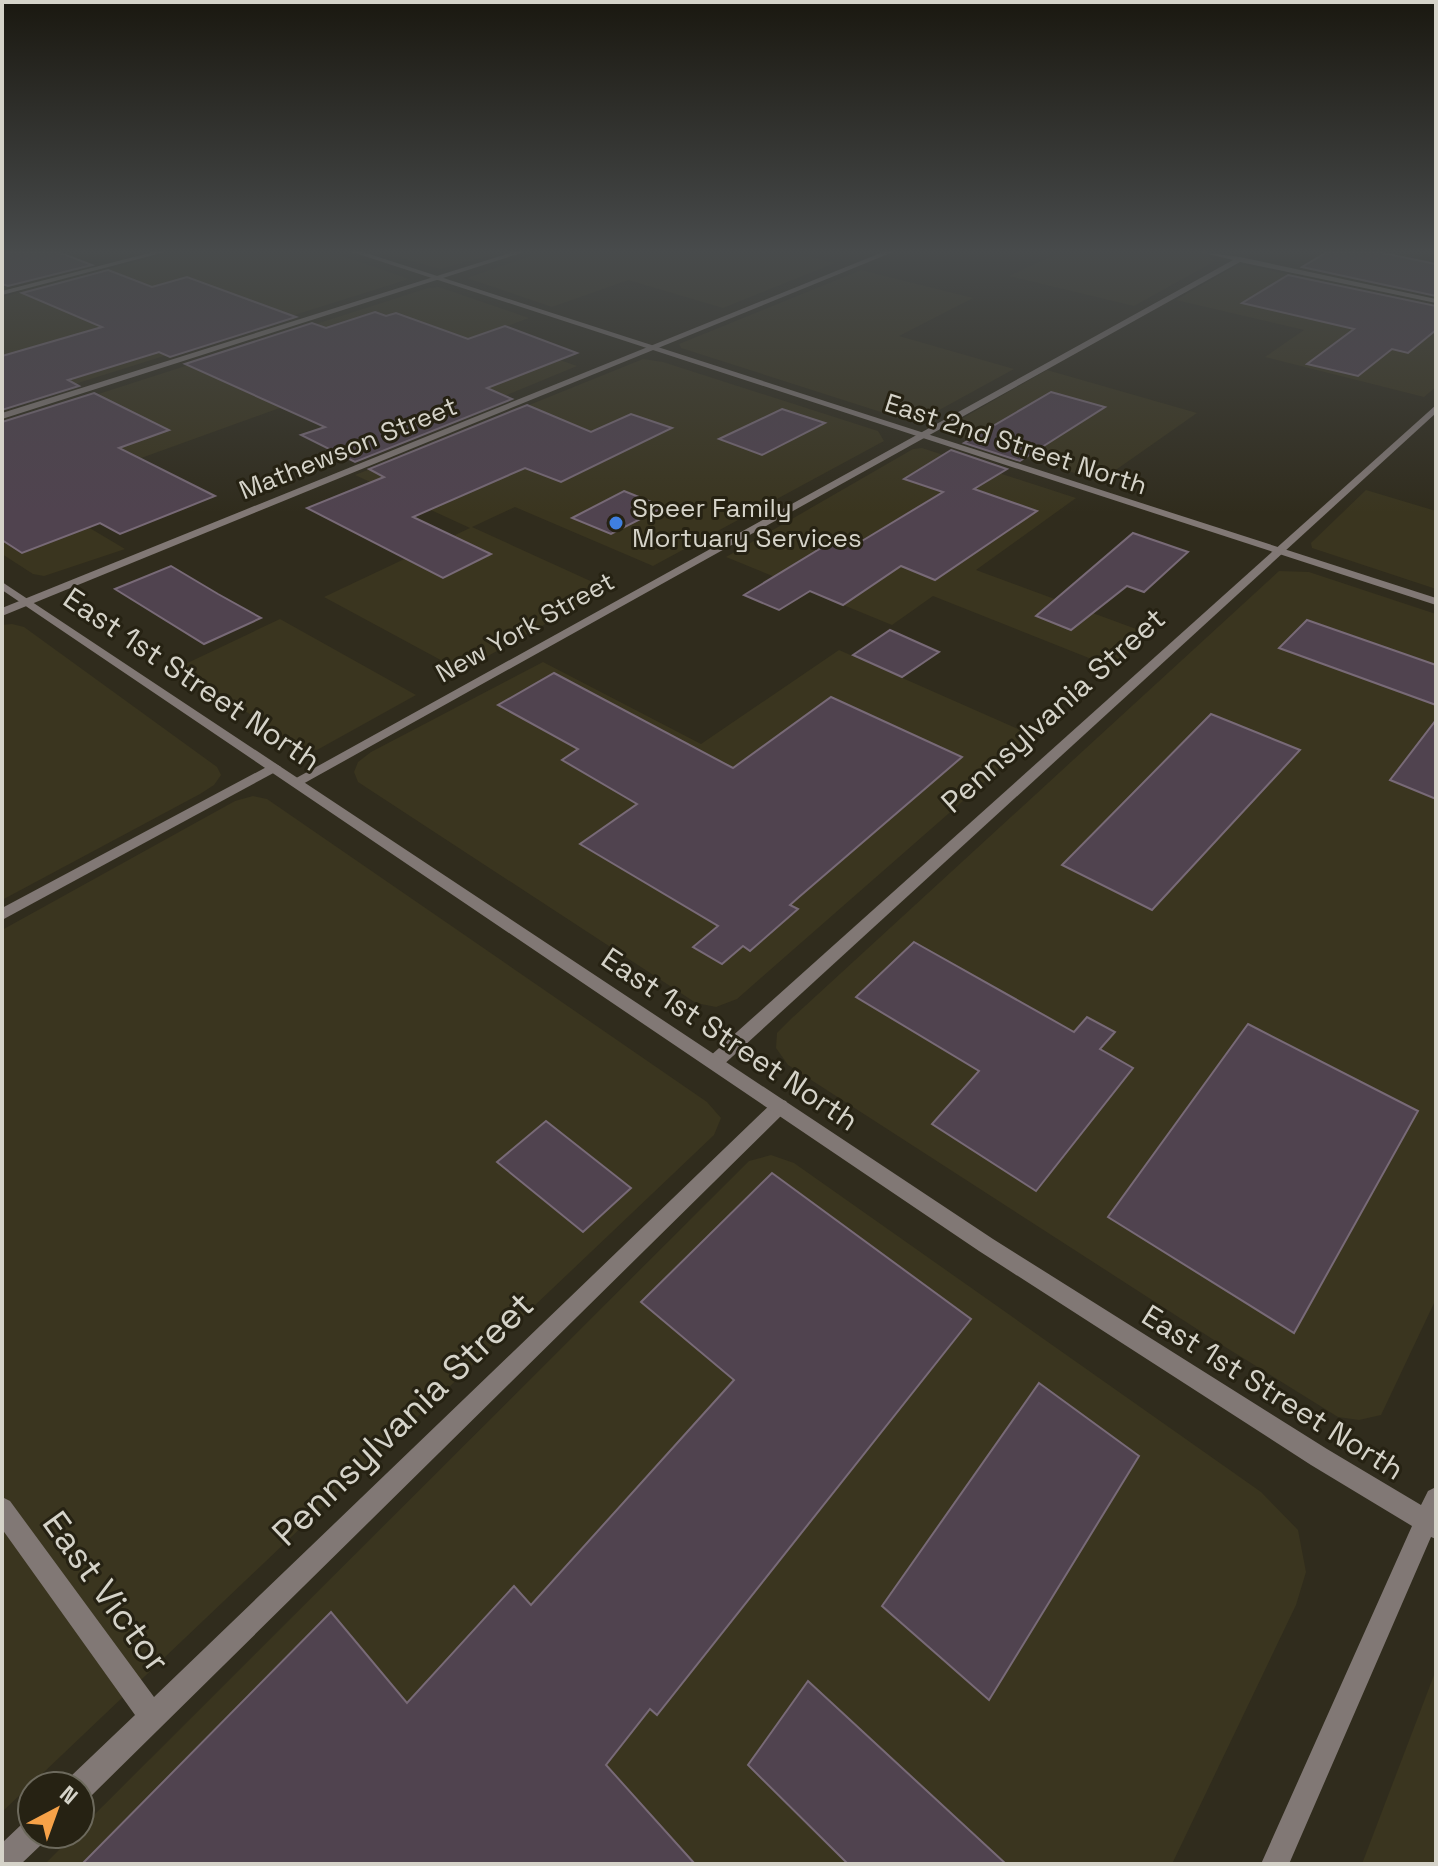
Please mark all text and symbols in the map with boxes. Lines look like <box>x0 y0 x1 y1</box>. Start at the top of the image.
street label: East 2nd Street North <box>881 386 1151 502</box>
street label: Mathewson Street <box>234 389 462 507</box>
place label: Speer Family Mortuary Services <box>632 491 862 555</box>
marker: Speer Family Mortuary Services <box>607 514 625 532</box>
street label: New York Street <box>430 564 620 690</box>
street label: East 1st Street North <box>56 578 328 780</box>
street label: Pennsylvania Street <box>933 599 1173 821</box>
street label: East 1st Street North <box>594 938 866 1140</box>
street label: Pennsylvania Street <box>262 1282 544 1556</box>
street label: East 1st Street North <box>1135 1295 1411 1489</box>
street label: East Victor <box>32 1502 180 1682</box>
north arrow <box>16 1770 96 1850</box>
text: N <box>54 1780 84 1810</box>

